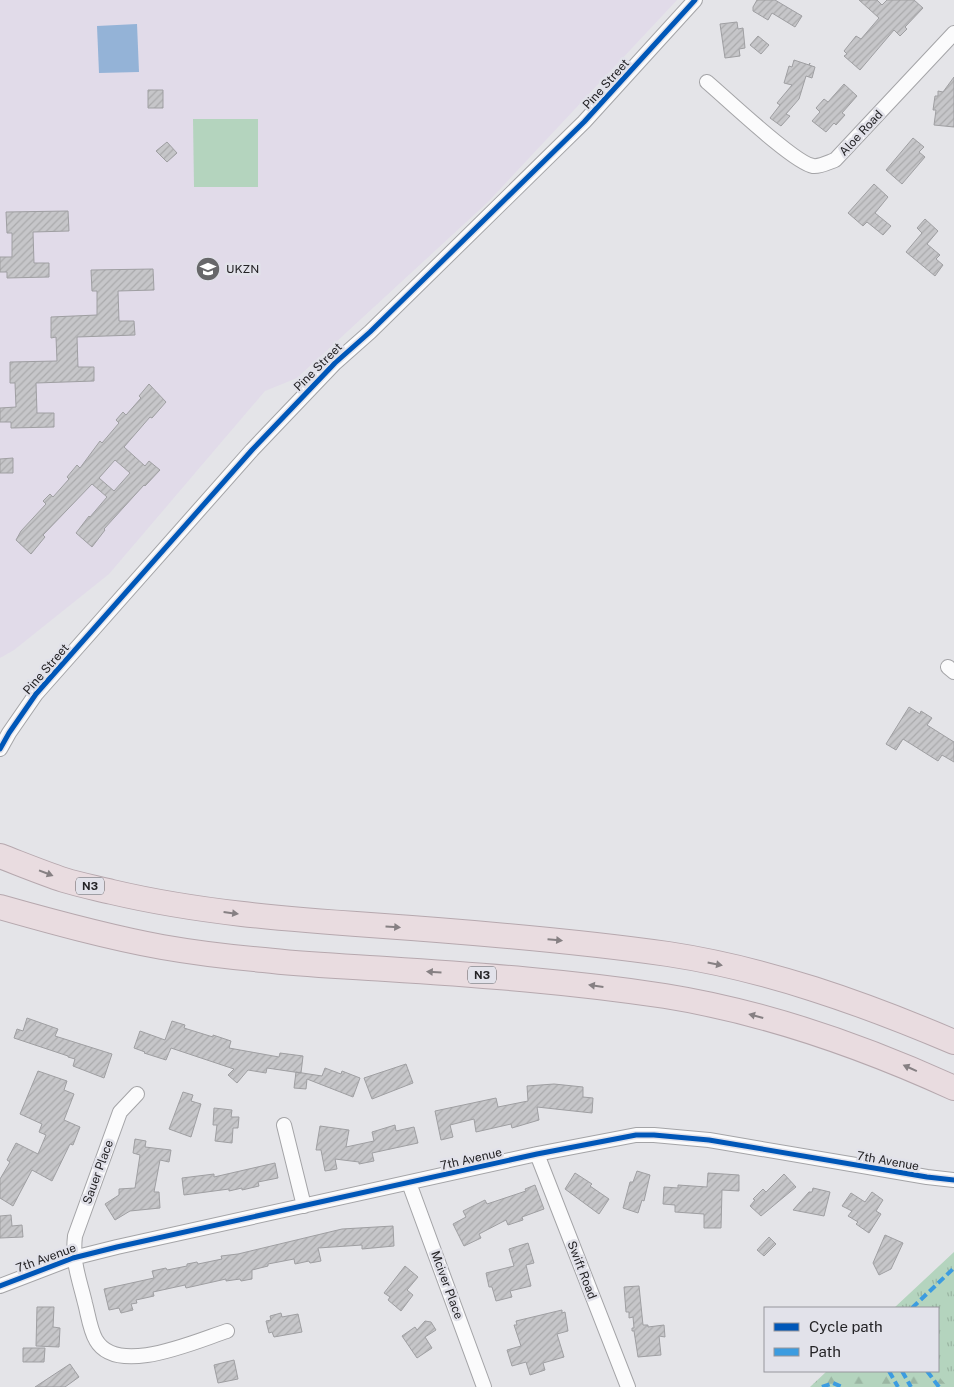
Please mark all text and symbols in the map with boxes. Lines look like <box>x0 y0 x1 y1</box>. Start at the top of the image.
street label: Pine Street <box>580 56 632 112</box>
street label: Aloe Road <box>837 107 885 159</box>
school or university icon: UKZN <box>195 256 221 282</box>
place label: UKZN <box>226 262 259 276</box>
street label: Pine Street <box>291 340 345 394</box>
street label: Pine Street <box>20 641 72 697</box>
one-way arrow <box>38 870 53 877</box>
road number: N3 <box>76 878 104 894</box>
one-way arrow <box>223 909 239 917</box>
one-way arrow <box>385 923 401 931</box>
one-way arrow <box>547 936 563 944</box>
one-way arrow <box>708 960 724 968</box>
road number: N3 <box>468 966 496 984</box>
one-way arrow <box>426 968 442 976</box>
one-way arrow <box>588 982 604 990</box>
one-way arrow <box>748 1012 763 1020</box>
one-way arrow <box>903 1063 917 1071</box>
street label: Sauer Place <box>80 1138 116 1206</box>
street label: 7th Avenue <box>439 1145 503 1173</box>
street label: 7th Avenue <box>856 1149 920 1173</box>
street label: Swift Road <box>565 1239 599 1301</box>
street label: 7th Avenue <box>14 1241 78 1275</box>
street label: Mciver Place <box>428 1249 466 1321</box>
legend <box>764 1307 939 1372</box>
text: Cycle path <box>809 1318 883 1335</box>
text: Path <box>809 1343 841 1360</box>

